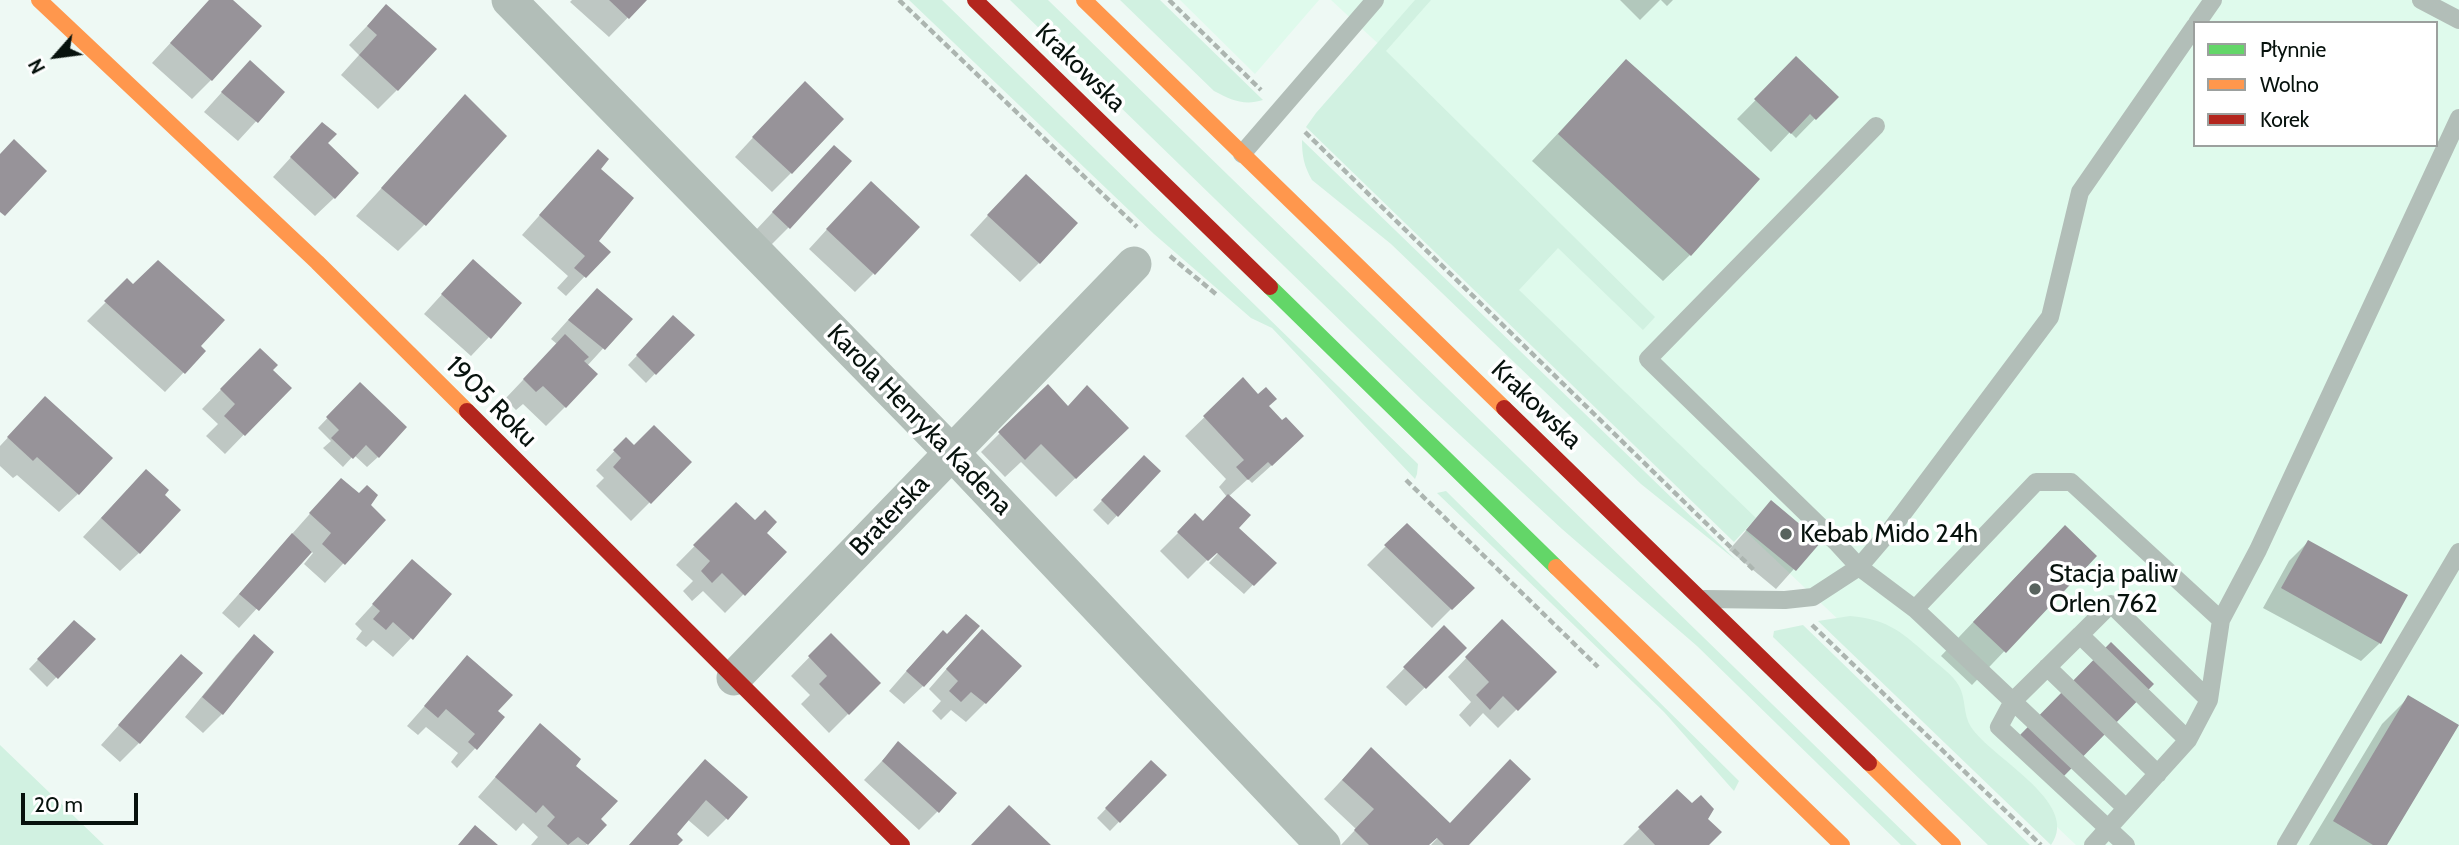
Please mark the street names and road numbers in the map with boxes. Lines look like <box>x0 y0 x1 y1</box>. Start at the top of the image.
street label: Krakowska <box>1028 17 1132 119</box>
street label: Karola Henryka Kadena <box>820 318 1018 522</box>
street label: 1905 Roku <box>439 350 543 454</box>
street label: Krakowska <box>1484 354 1588 456</box>
street label: Braterska <box>844 469 936 563</box>

